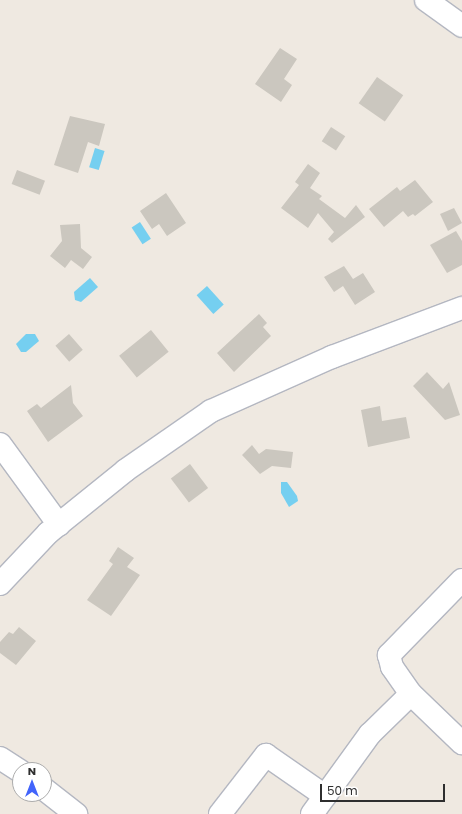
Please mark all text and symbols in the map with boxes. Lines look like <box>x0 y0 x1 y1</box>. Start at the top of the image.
north arrow <box>12 762 52 802</box>
text: N <box>28 763 36 779</box>
scale bar <box>322 776 447 802</box>
text: 50 m <box>327 782 358 799</box>

